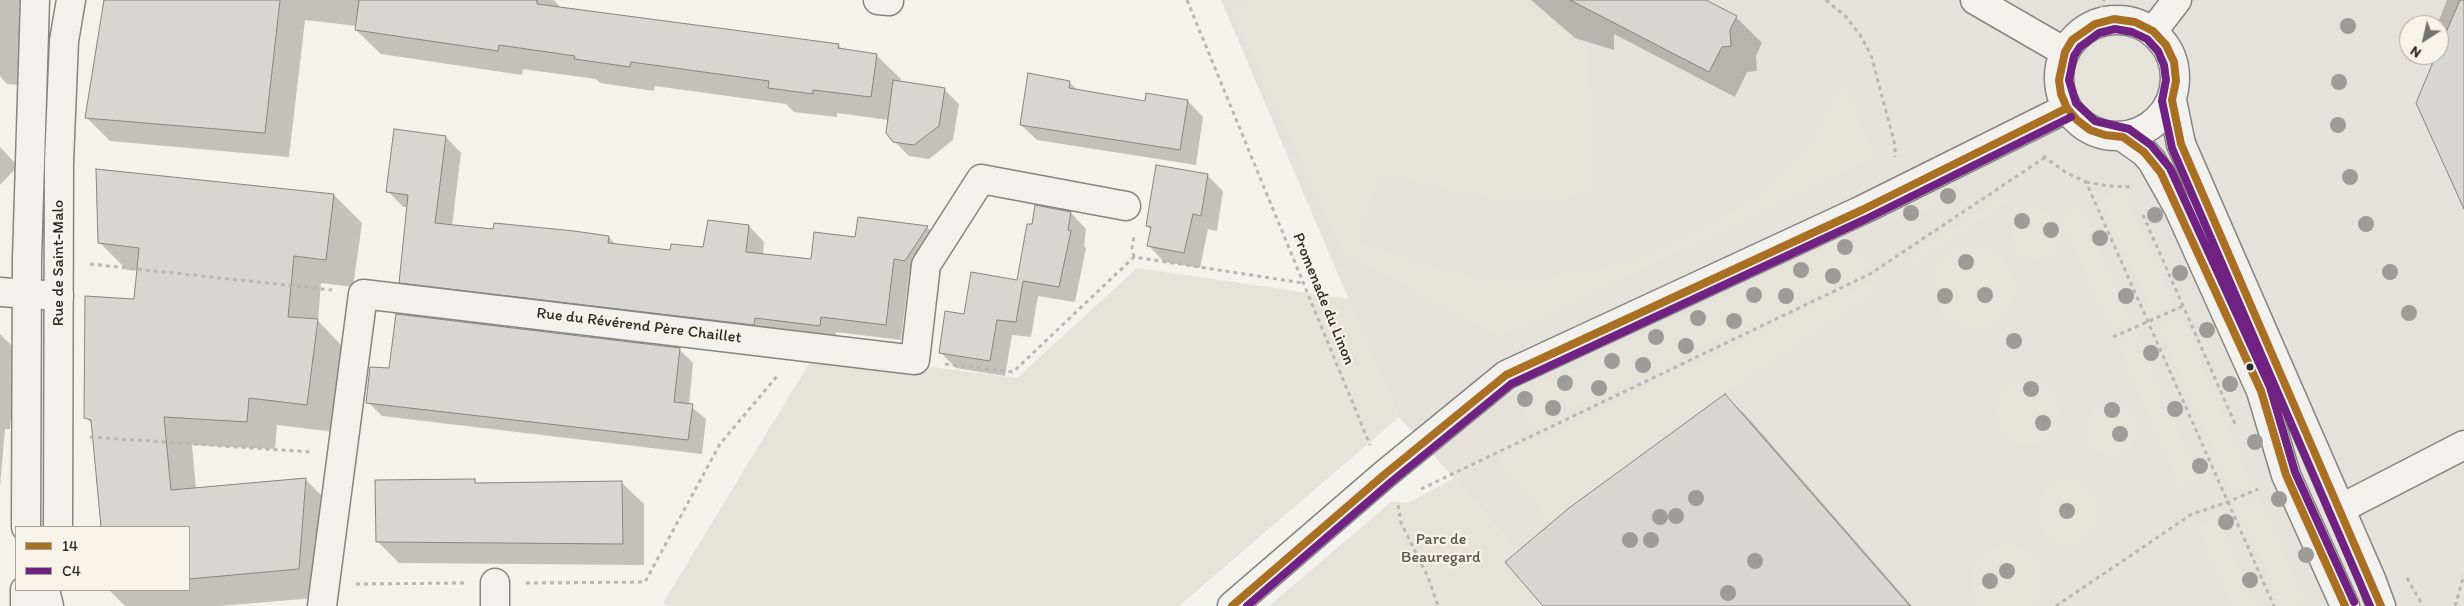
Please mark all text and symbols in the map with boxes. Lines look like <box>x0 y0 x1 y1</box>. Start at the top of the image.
north arrow <box>2399 15 2449 65</box>
text: N <box>2407 42 2424 62</box>
street label: Rue de Saint-Malo <box>49 200 69 326</box>
street label: Promenade du Linon <box>1288 230 1358 368</box>
street label: Rue du Révérend Père Chaillet <box>535 304 743 348</box>
unlabelled marker <box>2245 362 2255 372</box>
legend <box>15 526 190 591</box>
park label: Parc de Beauregard <box>1401 530 1481 568</box>
text: 14 <box>62 537 78 555</box>
text: C4 <box>62 562 81 580</box>

